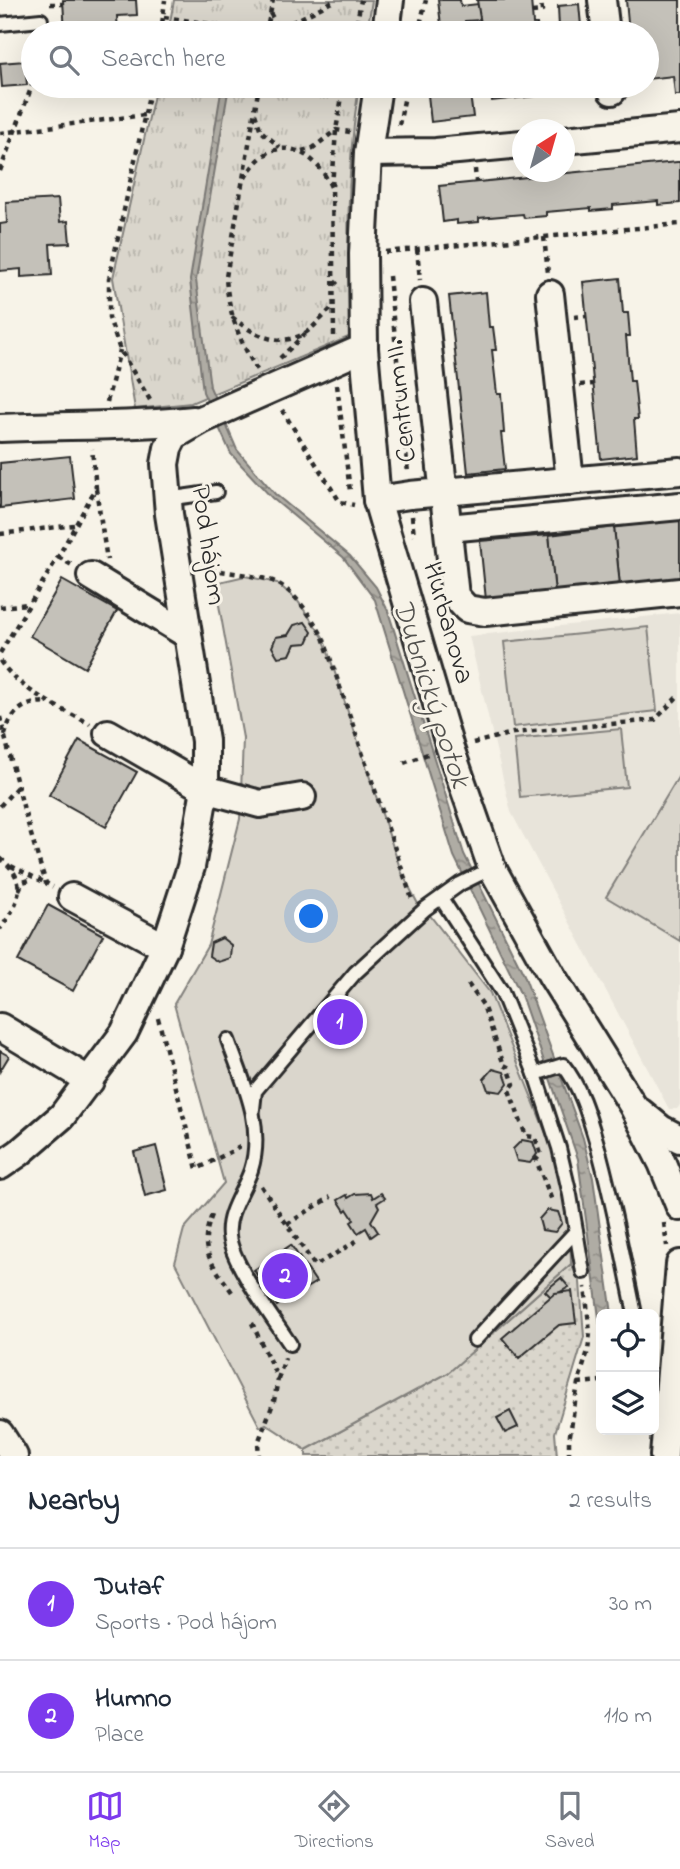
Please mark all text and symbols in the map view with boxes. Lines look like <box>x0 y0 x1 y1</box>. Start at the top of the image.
search box <box>21 21 659 98</box>
icon: search <box>45 41 83 79</box>
text: Search here <box>101 41 226 79</box>
north arrow <box>512 119 575 182</box>
street label: Centrum II. <box>375 338 429 464</box>
street label: Pod hájom <box>178 482 236 608</box>
street label: Hurbanova <box>410 557 484 689</box>
water label: Dubnický potok <box>379 594 482 796</box>
your location <box>294 899 328 933</box>
pin: 1 <box>317 996 363 1048</box>
pin: 2 <box>262 1250 308 1302</box>
map controls <box>596 1309 659 1435</box>
button: locate <box>596 1309 659 1372</box>
button: layers <box>596 1372 659 1435</box>
text: Nearby <box>28 1480 120 1524</box>
text: 2 results <box>569 1485 652 1518</box>
text: Dutaf <box>95 1569 164 1607</box>
text: 1 <box>47 1588 55 1621</box>
text: 30 m <box>609 1588 652 1621</box>
text: Sports · Pod hájom <box>95 1607 277 1640</box>
text: Humno <box>95 1681 171 1719</box>
text: 2 <box>45 1700 57 1733</box>
text: 110 m <box>604 1700 652 1733</box>
text: Place <box>95 1719 144 1752</box>
tab: Map <box>86 1787 124 1856</box>
tab: Directions <box>295 1787 374 1856</box>
tab: Saved <box>545 1787 594 1856</box>

